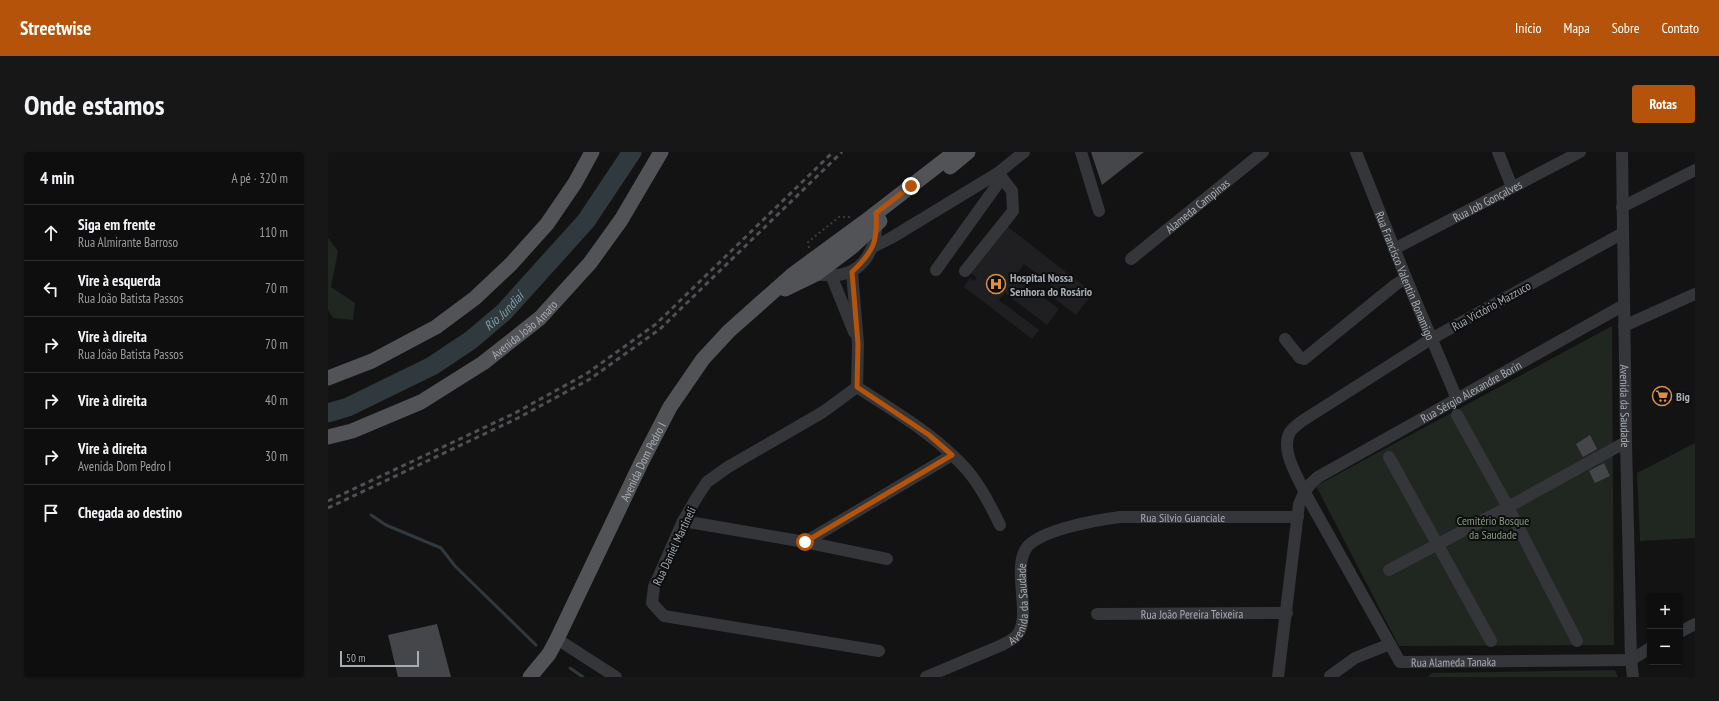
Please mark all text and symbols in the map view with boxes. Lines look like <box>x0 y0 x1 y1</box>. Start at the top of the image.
text: Streetwise <box>20 16 91 40</box>
text: Início <box>1515 19 1542 37</box>
text: Mapa <box>1564 19 1590 37</box>
text: Sobre <box>1612 19 1640 37</box>
text: Contato <box>1662 19 1699 37</box>
button: Rotas <box>1632 85 1695 123</box>
text: Onde estamos <box>24 86 165 123</box>
text: 4 min <box>40 167 74 189</box>
text: A pé · 320 m <box>231 170 288 187</box>
street label: Alameda Campinas <box>1162 175 1232 236</box>
street label: Rua Job Gonçalves <box>1450 176 1524 225</box>
route end <box>902 177 920 195</box>
street label: Rua Francisco Valentin Bonamigo <box>1373 209 1439 342</box>
text: Siga em frente <box>78 215 156 234</box>
icon: ahead <box>40 222 62 244</box>
text: 110 m <box>259 224 288 241</box>
text: Rua Almirante Barroso <box>78 234 178 251</box>
place label: Hospital Nossa Senhora do Rosário <box>1010 270 1093 299</box>
text: Vire à esquerda <box>78 271 161 290</box>
hospital icon: Hospital Nossa Senhora do Rosário <box>985 273 1007 295</box>
icon: left <box>40 278 62 300</box>
street label: Rua Victório Mazzuco <box>1449 278 1533 334</box>
text: 70 m <box>265 280 288 297</box>
water label: Rio Jundiaí <box>480 286 528 334</box>
text: Rua João Batista Passos <box>78 290 183 307</box>
street label: Avenida João Amato <box>488 297 560 361</box>
text: Vire à direita <box>78 327 147 346</box>
icon: right <box>40 334 62 356</box>
text: 70 m <box>265 336 288 353</box>
text: Rua João Batista Passos <box>78 346 183 363</box>
street label: Rua Sérgio Alexandre Borin <box>1418 357 1524 425</box>
street label: Avenida da Saudade <box>1617 364 1634 448</box>
supermarket icon: Big <box>1651 385 1673 407</box>
place label: Big <box>1676 389 1690 404</box>
icon: right <box>40 390 62 412</box>
text: Vire à direita <box>78 391 147 410</box>
text: 40 m <box>265 392 288 409</box>
street label: Avenida Dom Pedro I <box>617 419 668 503</box>
text: Vire à direita <box>78 439 147 458</box>
icon: right <box>40 446 62 468</box>
text: 30 m <box>265 448 288 465</box>
text: Avenida Dom Pedro I <box>78 458 171 475</box>
icon: arrive <box>40 502 62 524</box>
text: Chegada ao destino <box>78 503 182 522</box>
street label: Rua Daniel Martineli <box>649 504 699 588</box>
street label: Rua Silvio Guanciale <box>1141 510 1225 525</box>
park label: Cemitério Bosque da Saudade <box>1457 513 1529 542</box>
route start <box>796 533 814 551</box>
street label: Avenida da Saudade <box>1005 563 1031 648</box>
map controls <box>1647 593 1683 665</box>
button: + <box>1647 593 1683 629</box>
street label: Rua João Pereira Teixeira <box>1141 606 1243 621</box>
button: − <box>1647 629 1683 665</box>
scale bar <box>340 649 419 668</box>
text: 50 m <box>346 651 365 665</box>
street label: Rua Alameda Tanaka <box>1411 654 1496 669</box>

